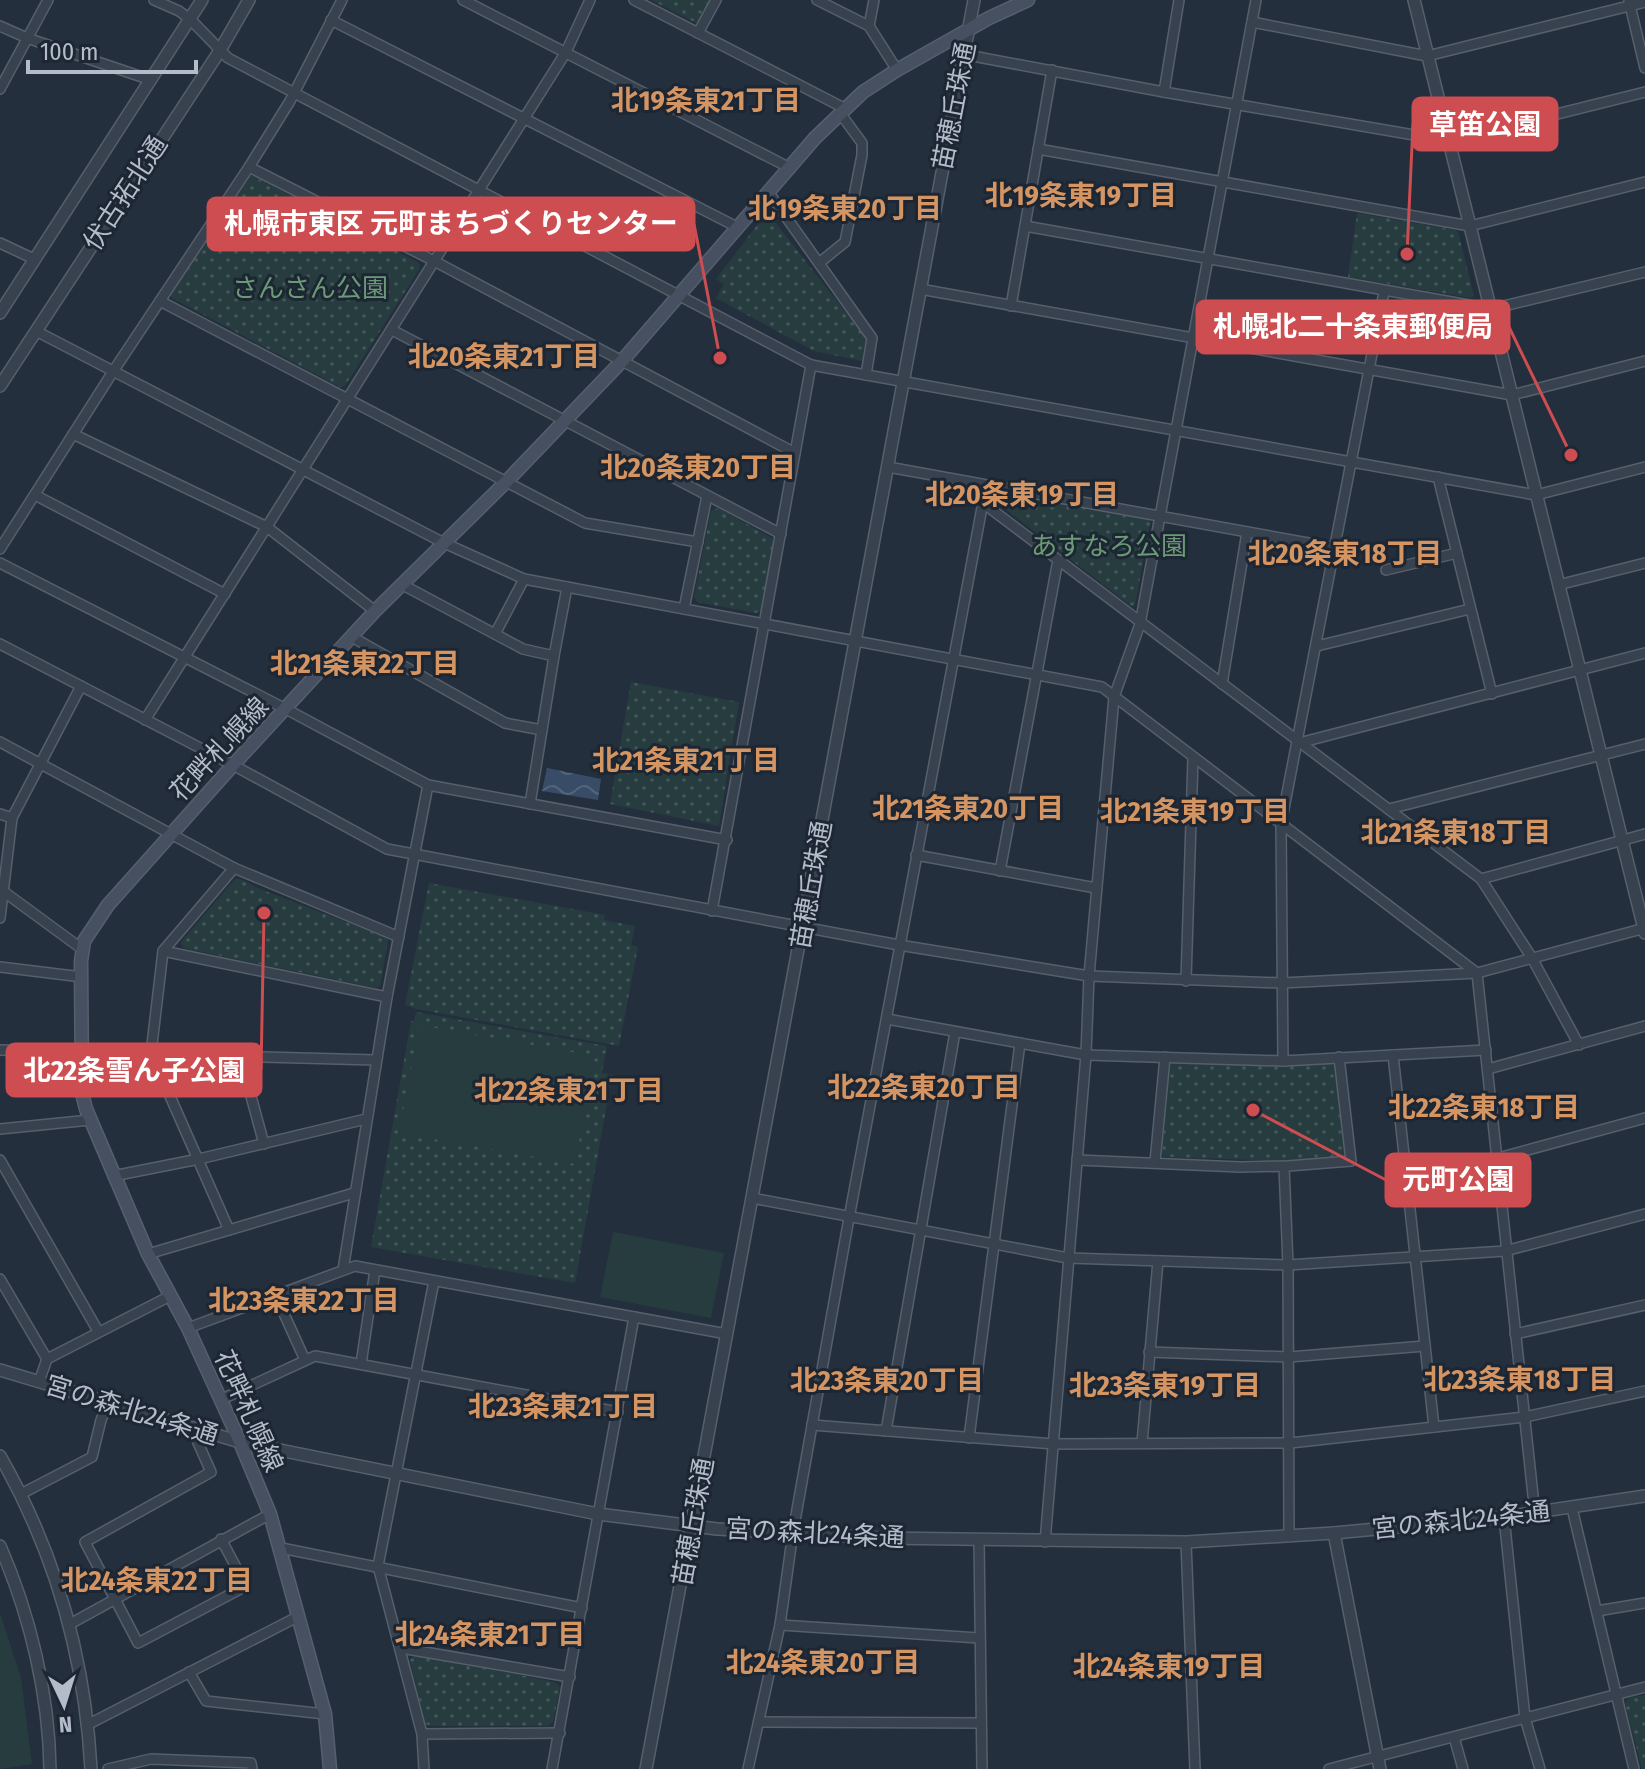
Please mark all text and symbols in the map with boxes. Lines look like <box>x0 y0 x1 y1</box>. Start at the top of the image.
scale bar <box>28 24 196 74</box>
text: 100 m <box>40 38 98 66</box>
street label: 苗穂丘珠通 <box>927 39 982 173</box>
district label: 北19条東21丁目 <box>611 84 801 117</box>
callout: 草笛公園 <box>1413 98 1557 150</box>
text: 草笛公園 <box>1429 108 1541 141</box>
street label: 伏古拓北通 <box>77 130 174 256</box>
district label: 北19条東19丁目 <box>985 179 1177 212</box>
district label: 北19条東20丁目 <box>748 192 942 225</box>
callout: 札幌市東区 元町まちづくりセンター <box>208 198 694 250</box>
text: 札幌市東区 元町まちづくりセンター <box>224 207 678 240</box>
park label: さんさん公園 <box>232 273 388 304</box>
callout: 札幌北二十条東郵便局 <box>1197 301 1509 353</box>
text: 札幌北二十条東郵便局 <box>1213 310 1493 343</box>
district label: 北20条東21丁目 <box>408 340 600 373</box>
district label: 北20条東20丁目 <box>600 451 796 484</box>
district label: 北20条東19丁目 <box>925 478 1119 511</box>
park label: あすなろ公園 <box>1031 531 1187 562</box>
district label: 北20条東18丁目 <box>1248 537 1442 570</box>
district label: 北21条東22丁目 <box>270 647 460 680</box>
street label: 花畔札幌線 <box>164 691 275 807</box>
district label: 北21条東21丁目 <box>592 744 780 777</box>
district label: 北21条東20丁目 <box>872 792 1064 825</box>
district label: 北21条東19丁目 <box>1100 795 1290 828</box>
district label: 北21条東18丁目 <box>1361 816 1551 849</box>
street label: 苗穂丘珠通 <box>785 818 838 952</box>
callout: 北22条雪ん子公園 <box>7 1044 261 1096</box>
text: 北22条雪ん子公園 <box>23 1054 245 1087</box>
district label: 北22条東20丁目 <box>827 1071 1021 1104</box>
district label: 北22条東21丁目 <box>474 1074 664 1107</box>
district label: 北22条東18丁目 <box>1388 1091 1580 1124</box>
callout: 元町公園 <box>1386 1154 1530 1206</box>
text: 元町公園 <box>1402 1163 1514 1196</box>
district label: 北23条東22丁目 <box>208 1284 400 1317</box>
street label: 花畔札幌線 <box>208 1346 289 1477</box>
district label: 北23条東18丁目 <box>1424 1363 1616 1396</box>
district label: 北23条東20丁目 <box>790 1364 984 1397</box>
street label: 宮の森北24条通 <box>41 1369 222 1452</box>
district label: 北23条東19丁目 <box>1069 1369 1261 1402</box>
district label: 北23条東21丁目 <box>468 1390 658 1423</box>
street label: 苗穂丘珠通 <box>667 1455 720 1589</box>
street label: 宮の森北24条通 <box>1370 1496 1552 1545</box>
street label: 宮の森北24条通 <box>725 1513 905 1554</box>
district label: 北24条東22丁目 <box>61 1564 253 1597</box>
district label: 北24条東21丁目 <box>394 1618 586 1651</box>
district label: 北24条東20丁目 <box>725 1646 921 1679</box>
district label: 北24条東19丁目 <box>1072 1650 1266 1683</box>
north arrow <box>24 1665 104 1745</box>
text: N <box>58 1711 73 1738</box>

